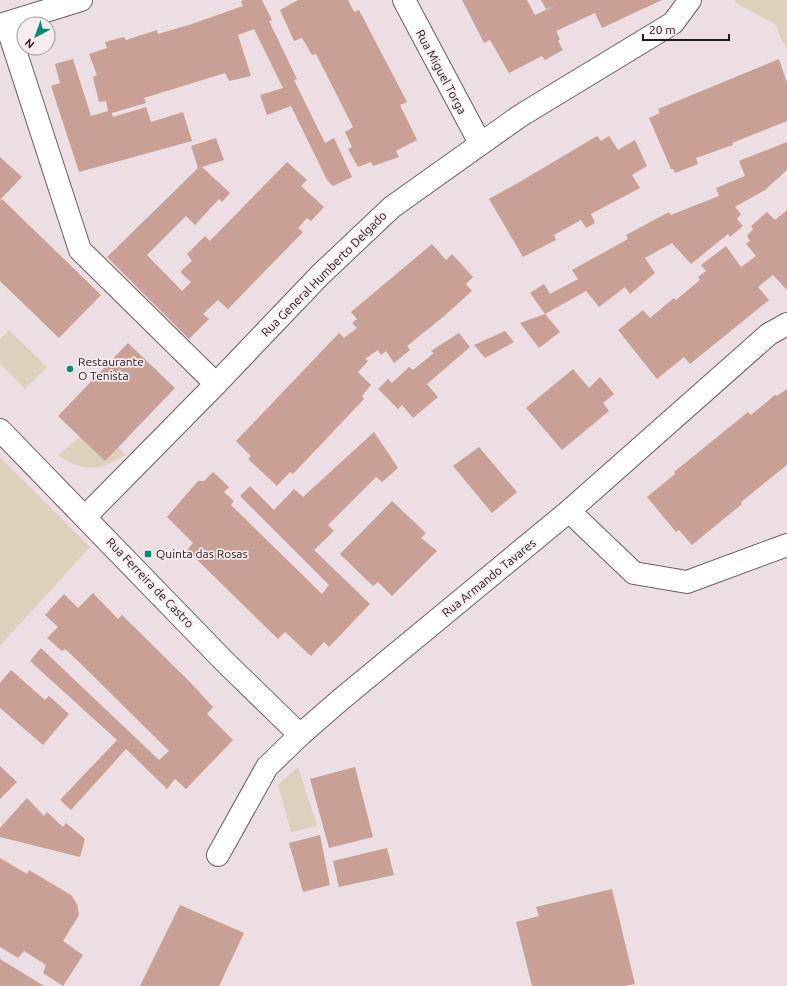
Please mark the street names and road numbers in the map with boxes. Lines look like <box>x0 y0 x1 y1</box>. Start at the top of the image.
street label: Rua Miguel Torga <box>414 27 469 116</box>
street label: Rua General Humberto Delgado <box>258 208 389 339</box>
street label: Rua Ferreira de Castro <box>104 535 197 630</box>
street label: Rua Armando Tavares <box>439 536 538 619</box>

